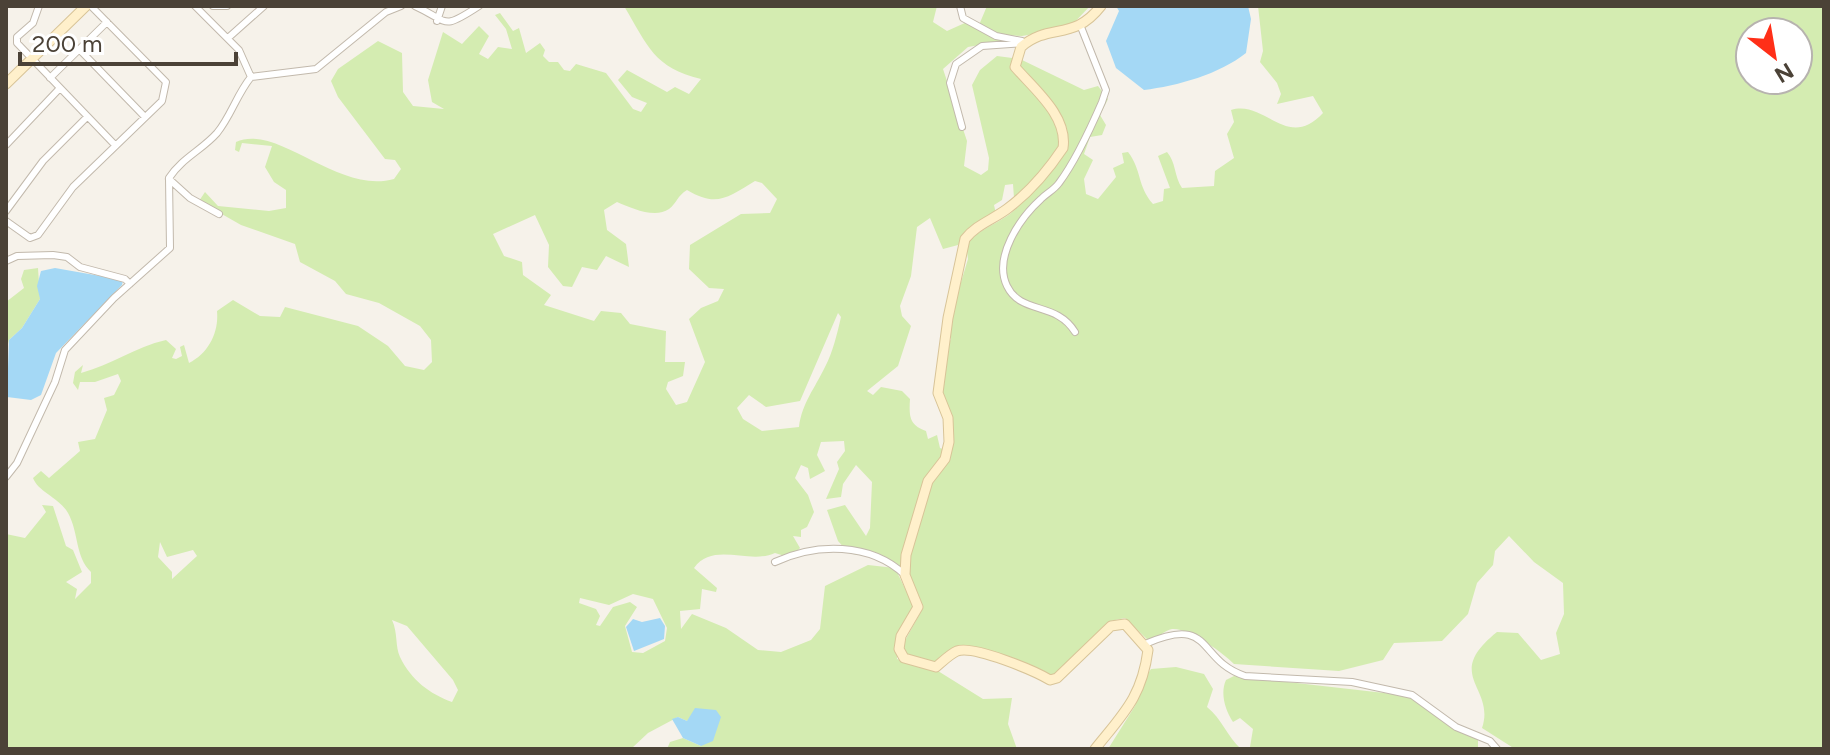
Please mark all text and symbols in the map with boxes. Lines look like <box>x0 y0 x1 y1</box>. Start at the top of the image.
scale bar <box>20 16 236 66</box>
north arrow <box>1734 16 1814 96</box>
text: 200 m <box>32 29 103 58</box>
text: N <box>1770 57 1798 89</box>

